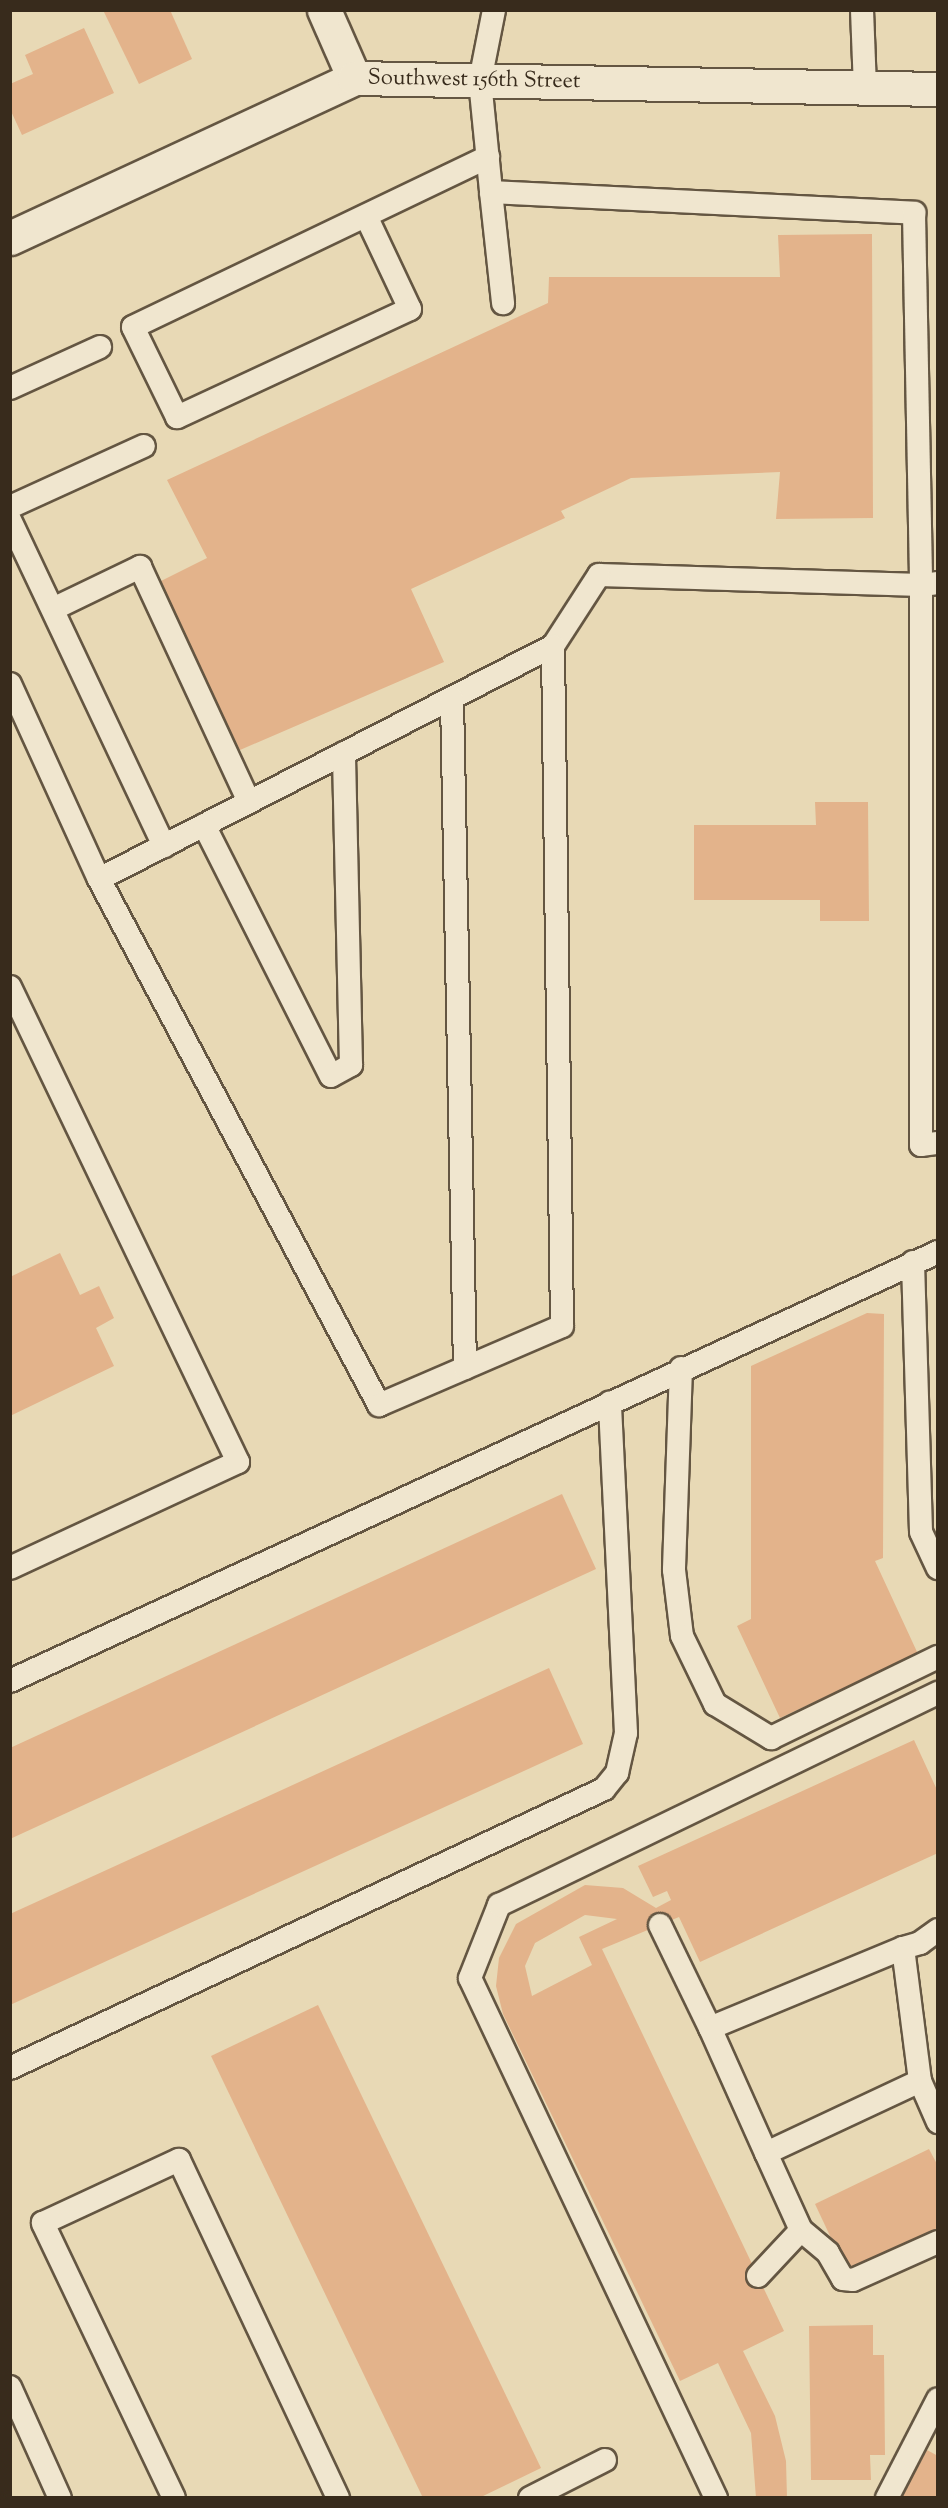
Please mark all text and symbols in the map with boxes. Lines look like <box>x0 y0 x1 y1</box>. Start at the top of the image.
street label: Southwest 156th Street <box>367 66 581 96</box>

